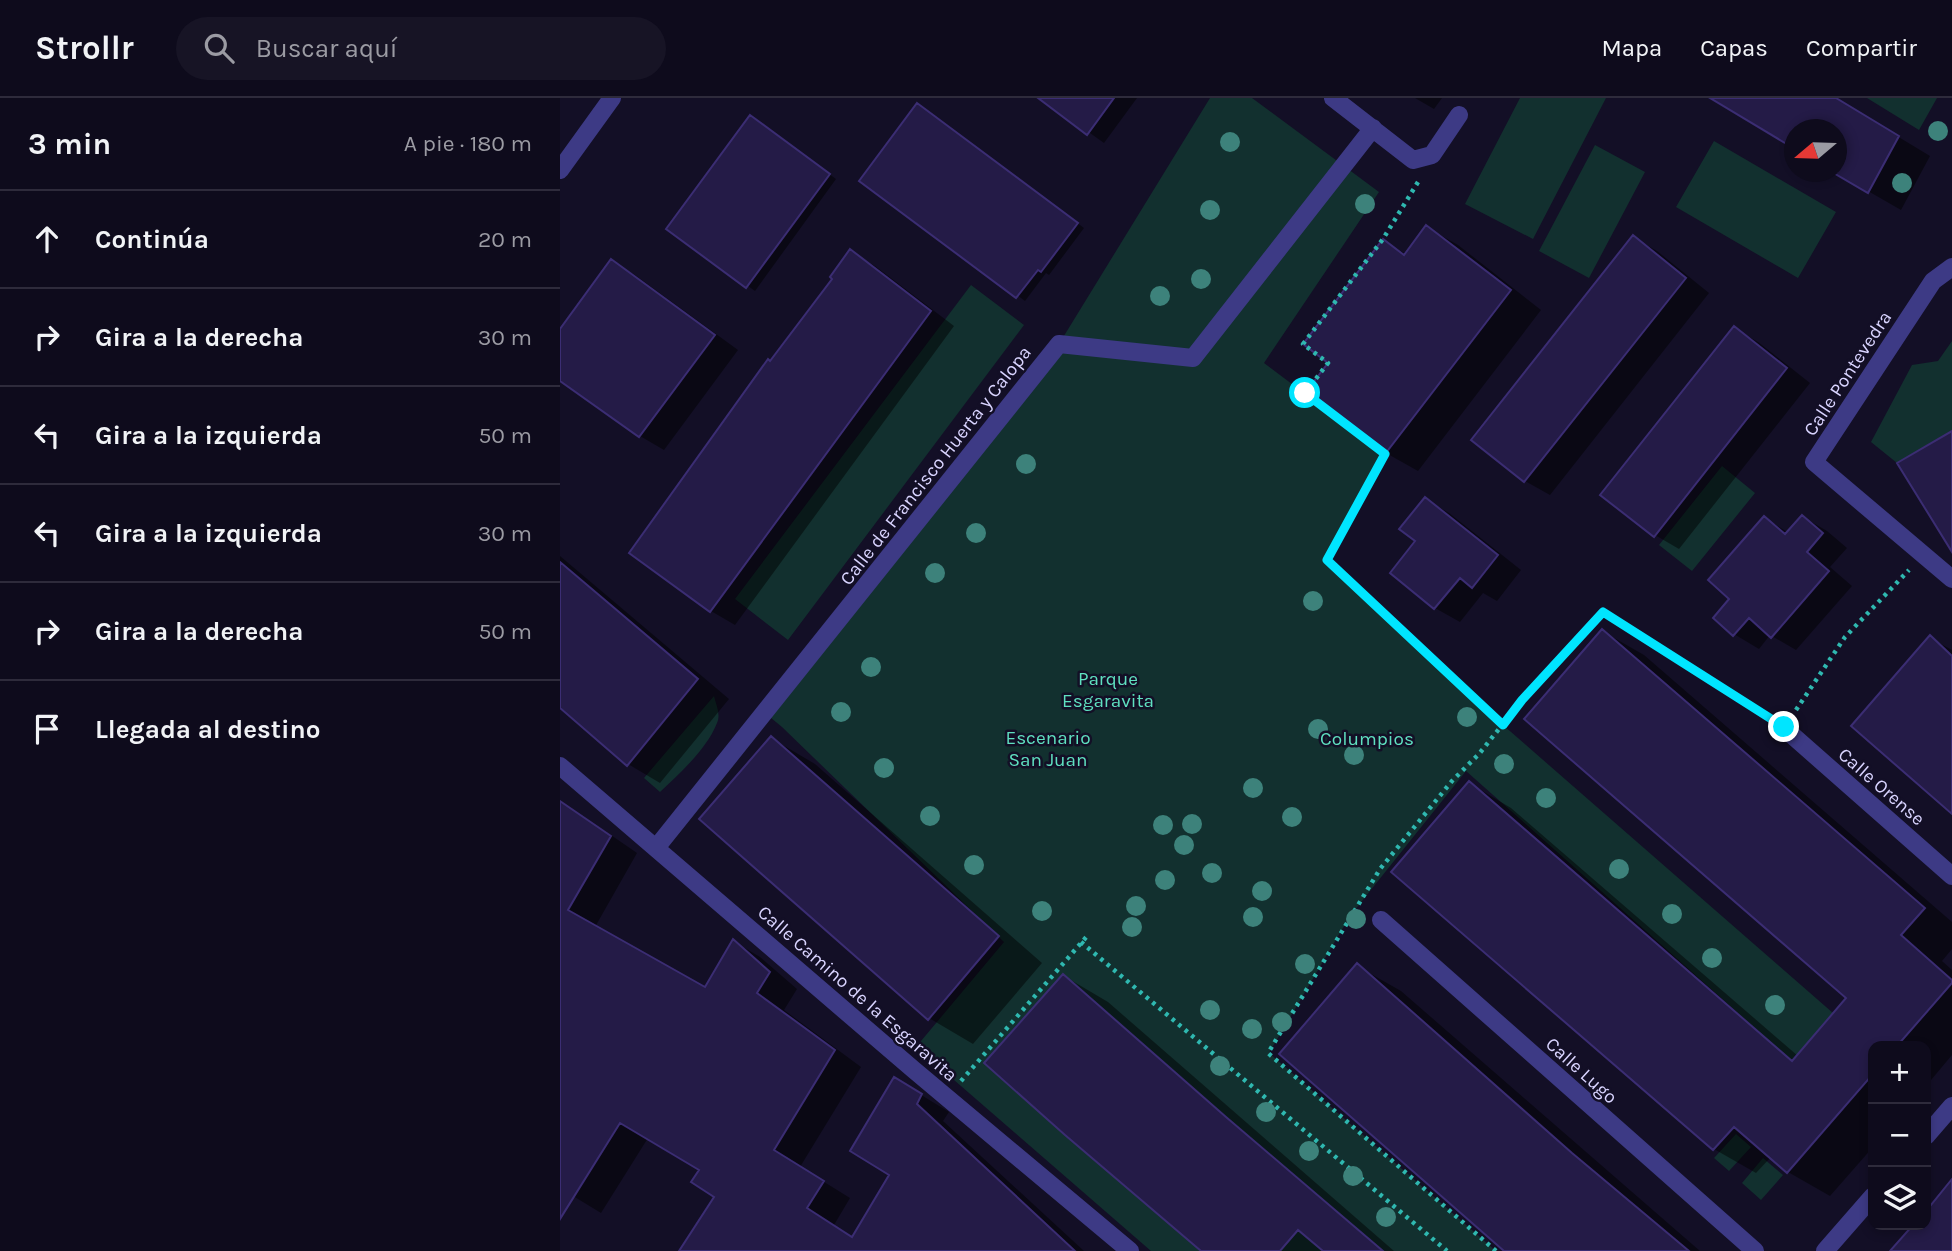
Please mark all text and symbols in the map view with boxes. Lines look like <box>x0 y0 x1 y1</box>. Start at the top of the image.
search box <box>176 17 666 80</box>
text: Strollr <box>35 29 134 67</box>
icon: search <box>200 29 238 67</box>
text: Buscar aquí <box>256 33 398 64</box>
text: Mapa <box>1601 34 1662 62</box>
text: Capas <box>1700 34 1768 62</box>
text: Compartir <box>1806 34 1917 62</box>
north arrow <box>1784 119 1847 182</box>
text: 3 min <box>28 126 111 162</box>
text: A pie · 180 m <box>404 130 532 157</box>
icon: ahead <box>28 220 66 258</box>
text: Continúa <box>95 224 209 255</box>
text: 20 m <box>478 226 532 253</box>
street label: Calle Pontevedra <box>1799 307 1896 440</box>
icon: right <box>28 318 66 356</box>
text: Gira a la derecha <box>95 322 304 353</box>
text: 30 m <box>478 324 532 351</box>
street label: Calle de Francisco Huerta y Calopa <box>836 342 1036 589</box>
route start <box>1289 377 1320 408</box>
icon: left <box>28 416 66 454</box>
text: Gira a la izquierda <box>95 420 322 451</box>
text: 50 m <box>478 422 532 449</box>
icon: left <box>28 514 66 552</box>
text: Gira a la izquierda <box>95 518 322 549</box>
text: 30 m <box>478 520 532 547</box>
icon: right <box>28 612 66 650</box>
text: Gira a la derecha <box>95 616 304 647</box>
text: 50 m <box>478 618 532 645</box>
park label: Parque Esgaravita <box>1062 668 1154 712</box>
icon: arrive <box>28 710 66 748</box>
route end <box>1768 711 1799 742</box>
text: Llegada al destino <box>95 714 321 745</box>
park label: Escenario San Juan <box>1005 727 1091 771</box>
park label: Columpios <box>1320 728 1414 750</box>
street label: Calle Orense <box>1834 743 1929 830</box>
street label: Calle Camino de la Esgaravita <box>753 901 961 1086</box>
street label: Calle Lugo <box>1541 1033 1622 1109</box>
map controls <box>1868 1041 1931 1230</box>
button: + <box>1868 1041 1931 1104</box>
button: − <box>1868 1104 1931 1167</box>
button: layers <box>1868 1167 1931 1230</box>

